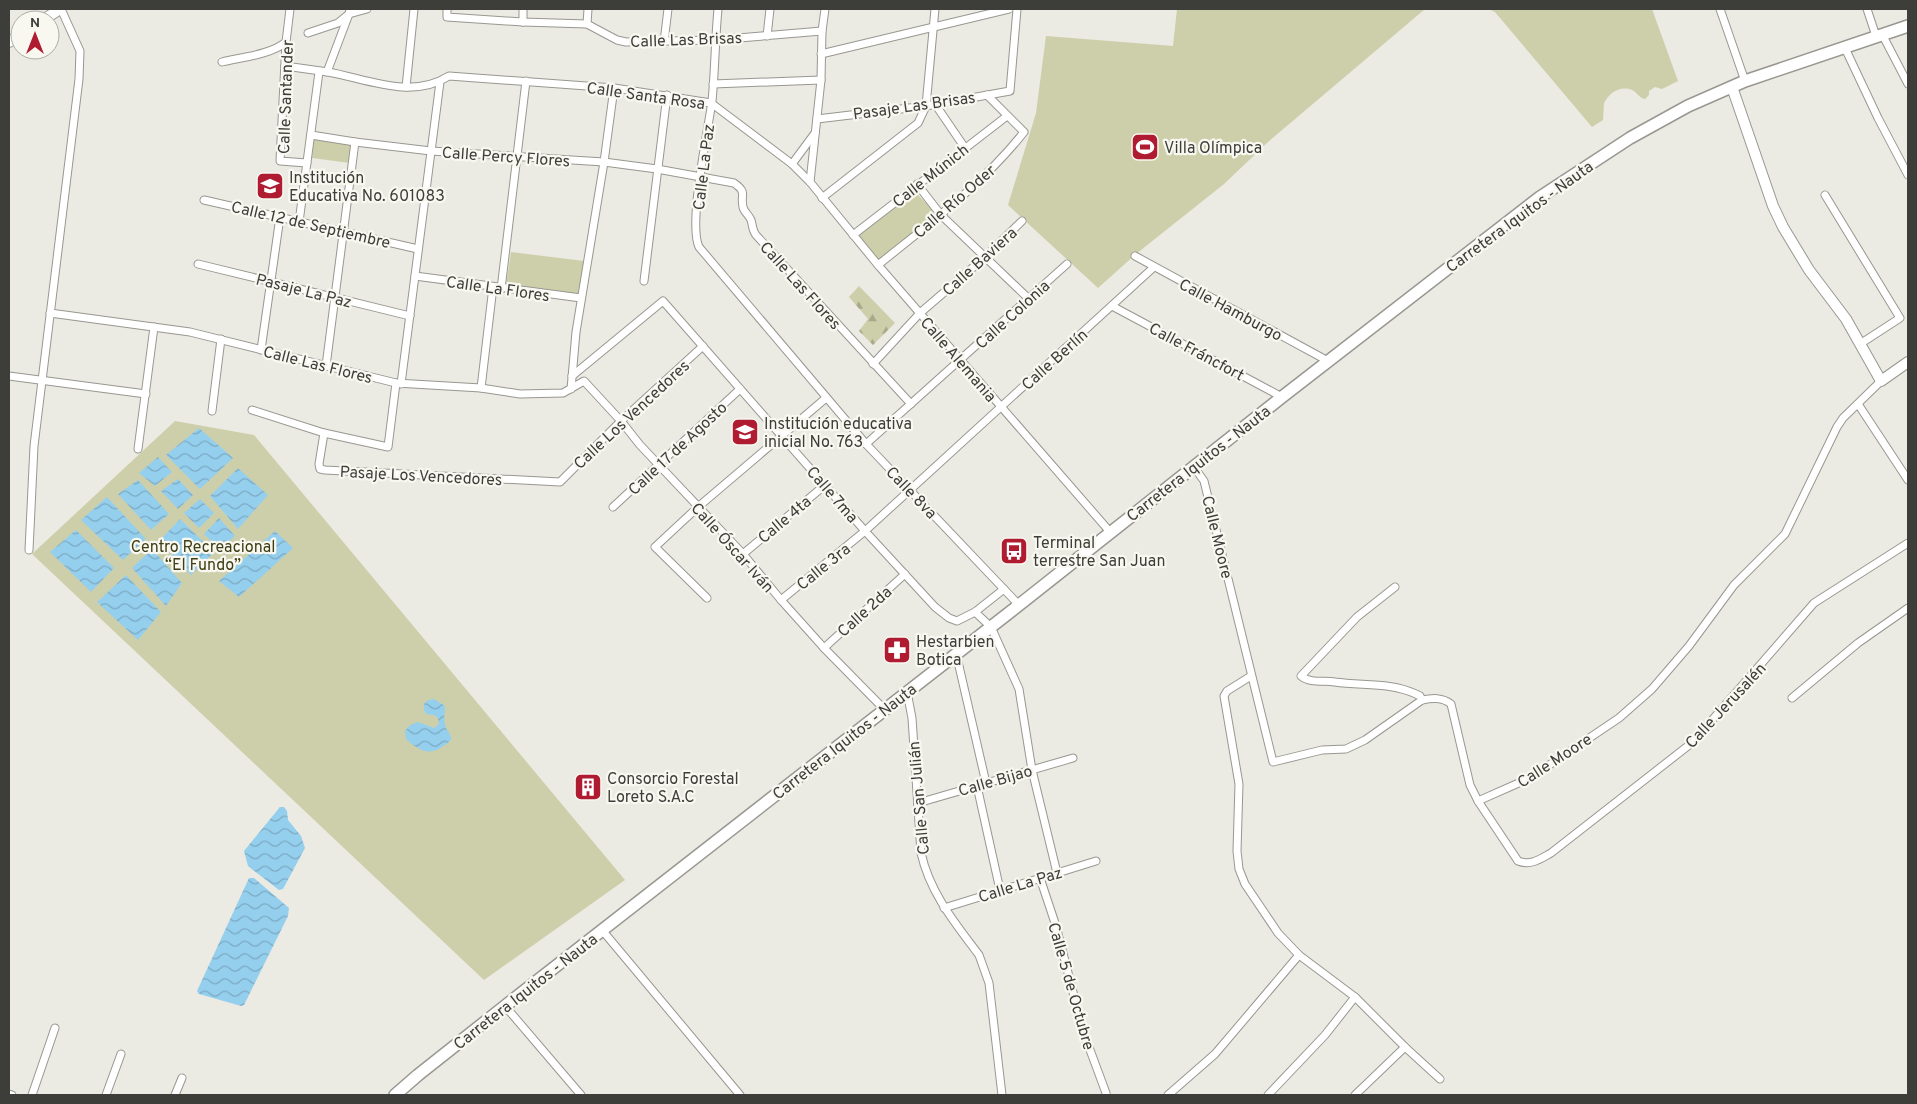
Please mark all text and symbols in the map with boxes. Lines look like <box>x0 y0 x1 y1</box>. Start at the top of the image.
north arrow <box>10 10 60 60</box>
text: N <box>30 15 40 32</box>
street label: Calle Las Brisas <box>630 29 742 53</box>
street label: Calle Santander <box>275 40 299 155</box>
street label: Calle Santa Rosa <box>585 79 706 115</box>
street label: Pasaje Las Brisas <box>852 88 977 125</box>
street label: Calle La Paz <box>690 123 720 212</box>
sports icon: Villa Olímpica <box>1130 132 1160 162</box>
place label: Villa Olímpica <box>1164 139 1262 159</box>
street label: Calle Múnich <box>889 141 973 213</box>
street label: Calle Percy Flores <box>441 144 571 172</box>
street label: Carretera Iquitos - Nauta <box>1443 157 1598 278</box>
street label: Calle Río Oder <box>910 161 1001 244</box>
place label: Institución Educativa No. 601083 <box>289 169 445 207</box>
school or university icon: Institución Educativa No. 601083 <box>255 171 285 201</box>
street label: Calle 12 de Septiembre <box>229 198 392 254</box>
street label: Calle Baviera <box>939 224 1022 301</box>
street label: Calle Las Flores <box>755 238 844 335</box>
street label: Pasaje La Paz <box>253 270 354 314</box>
street label: Calle La Flores <box>445 273 551 307</box>
street label: Calle Hamburgo <box>1175 275 1285 346</box>
street label: Calle Colonia <box>972 277 1055 354</box>
street label: Calle Alemania <box>915 314 1000 407</box>
street label: Calle Fráncfort <box>1145 319 1247 386</box>
street label: Calle Berlín <box>1018 326 1093 395</box>
street label: Calle Las Flores <box>261 343 374 389</box>
street label: Calle Los Vencedores <box>570 357 695 474</box>
street label: Calle 17 de Agosto <box>625 398 732 500</box>
street label: Carretera Iquitos - Nauta <box>1123 402 1275 527</box>
place label: Institución educativa inicial No. 763 <box>764 415 912 453</box>
school or university icon: Institución educativa inicial No. 763 <box>730 417 760 447</box>
street label: Pasaje Los Vencedores <box>339 463 503 491</box>
street label: Calle 7ma <box>801 463 862 528</box>
street label: Calle 8va <box>881 463 940 524</box>
street label: Calle 4ta <box>754 492 816 549</box>
street label: Calle Moore <box>1196 494 1236 581</box>
street label: Calle Óscar Iván <box>686 498 779 598</box>
place label: Terminal terrestre San Juan <box>1033 534 1165 572</box>
bus stop icon: Terminal terrestre San Juan <box>999 536 1029 566</box>
park label: Centro Recreacional “El Fundo” <box>131 538 275 576</box>
street label: Calle 3ra <box>793 540 855 595</box>
street label: Calle 2da <box>834 583 897 642</box>
place label: Hestarbien Botica <box>916 633 995 671</box>
pharmacy icon: Hestarbien Botica <box>882 635 912 665</box>
street label: Calle Jerusalén <box>1682 659 1771 753</box>
street label: Carretera Iquitos - Nauta <box>769 680 921 805</box>
street label: Calle Moore <box>1514 730 1596 793</box>
street label: Calle San Julián <box>905 740 935 855</box>
street label: Calle Bijao <box>956 762 1035 802</box>
place label: Consorcio Forestal Loreto S.A.C <box>607 770 739 808</box>
building icon: Consorcio Forestal Loreto S.A.C <box>573 772 603 802</box>
street label: Calle La Paz <box>976 864 1065 908</box>
street label: Calle 5 de Octubre <box>1042 920 1098 1053</box>
street label: Carretera Iquitos - Nauta <box>450 930 602 1055</box>

